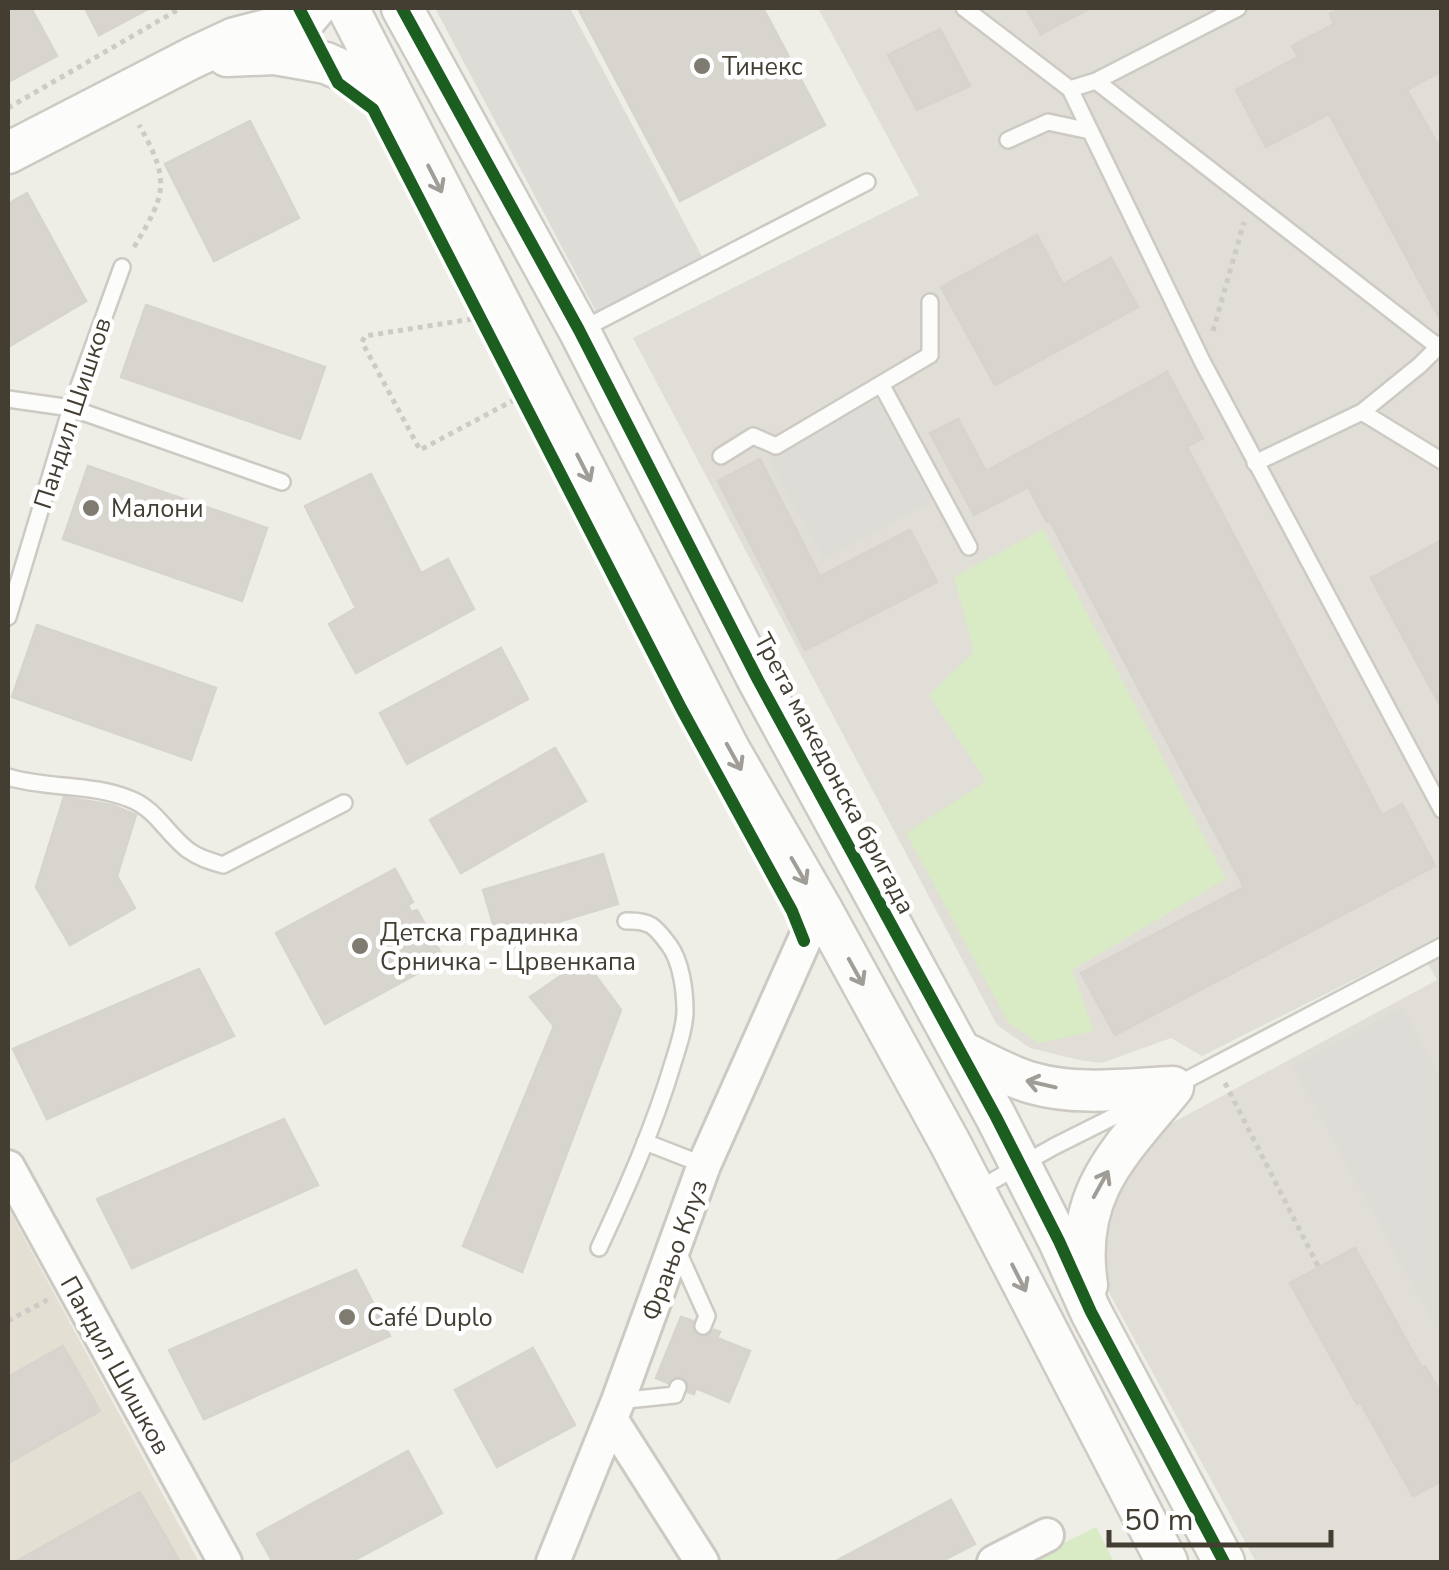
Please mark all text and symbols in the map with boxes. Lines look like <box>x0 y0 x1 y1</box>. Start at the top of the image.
place label: Тинекс <box>722 50 803 84</box>
marker: Тинекс <box>691 55 713 77</box>
one-way arrow <box>426 164 445 194</box>
street label: Пандил Шишков <box>26 313 120 513</box>
one-way arrow <box>575 453 594 483</box>
place label: Малони <box>111 492 204 526</box>
marker: Малони <box>80 497 102 519</box>
street label: Трета македонска бригада <box>745 627 923 920</box>
one-way arrow <box>724 741 744 771</box>
one-way arrow <box>790 855 810 885</box>
place label: Детска градинка Срничка - Црвенкапа <box>380 916 636 979</box>
marker: Детска градинка Срничка - Црвенкапа <box>349 935 371 957</box>
one-way arrow <box>847 956 867 986</box>
one-way arrow <box>1026 1074 1058 1092</box>
one-way arrow <box>1092 1170 1112 1199</box>
street label: Фрањо Клуз <box>634 1175 716 1326</box>
one-way arrow <box>1010 1263 1029 1293</box>
street label: Пандил Шишков <box>52 1270 178 1461</box>
place label: Café Duplo <box>367 1301 493 1335</box>
marker: Café Duplo <box>336 1306 358 1328</box>
scale bar <box>1109 1485 1332 1547</box>
text: 50 m <box>1124 1500 1193 1541</box>

